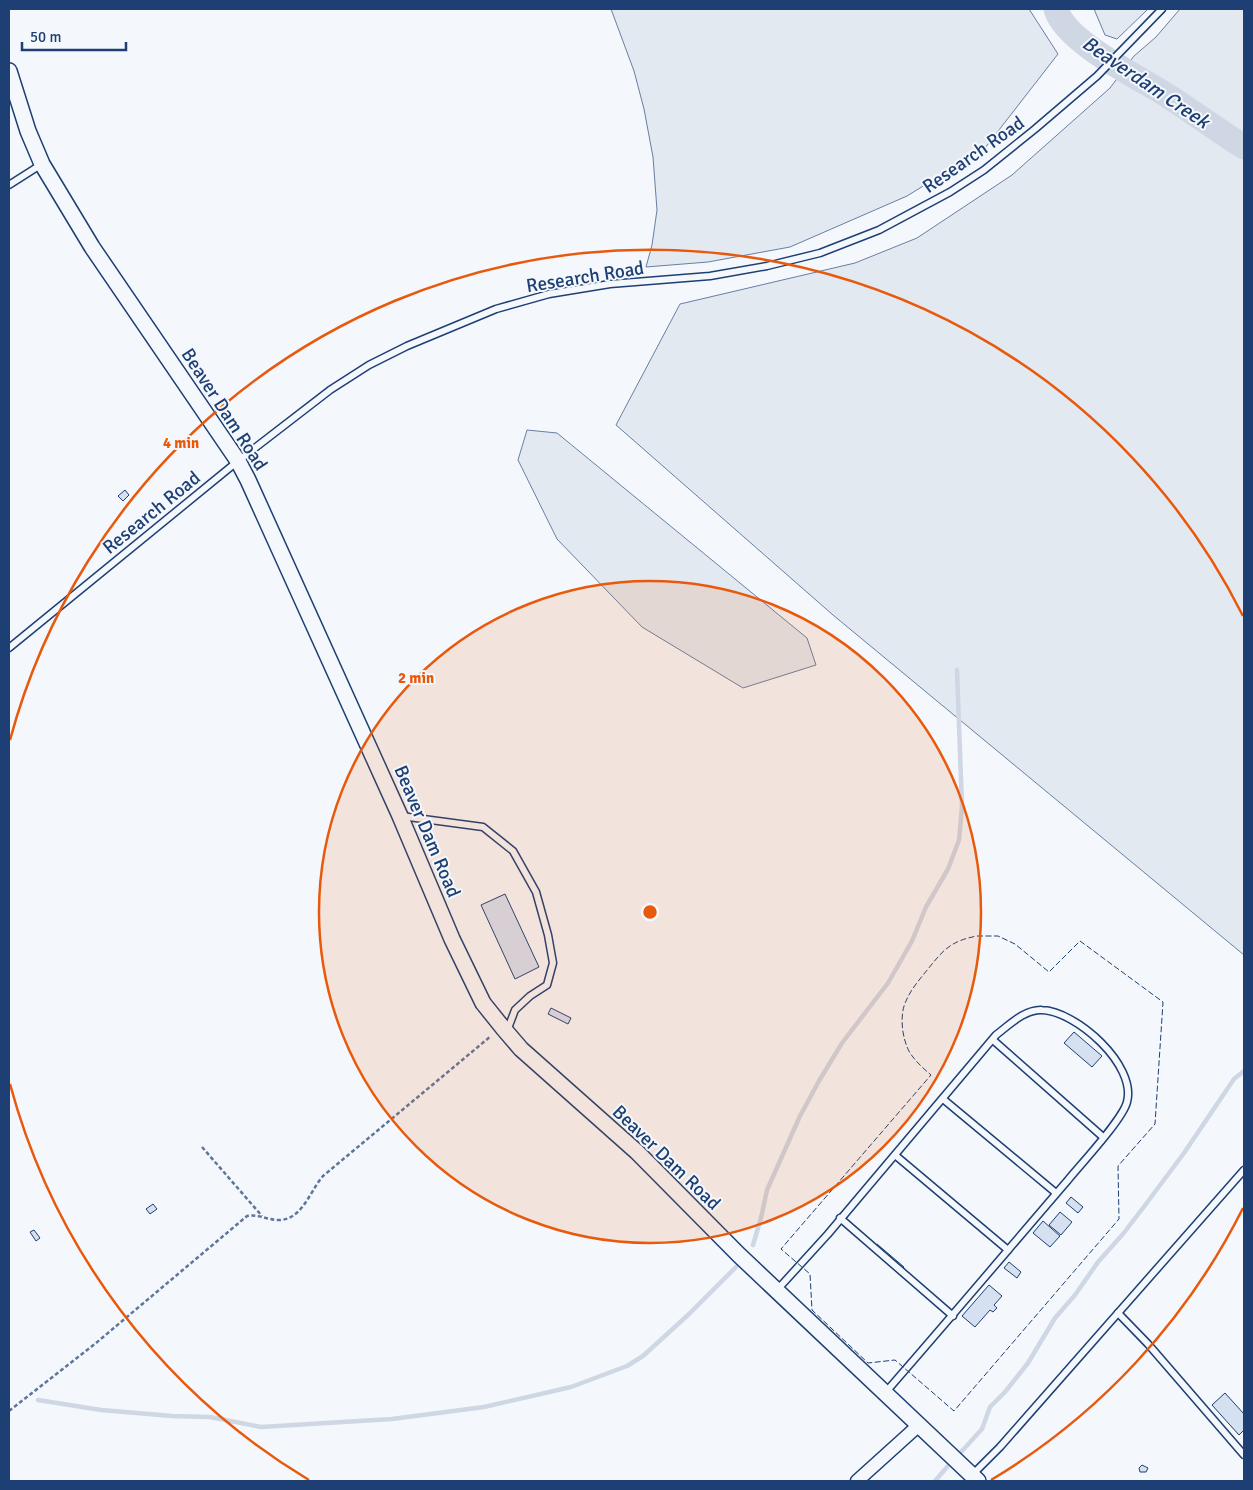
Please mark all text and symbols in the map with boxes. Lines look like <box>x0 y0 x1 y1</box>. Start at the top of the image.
scale bar <box>22 20 126 52</box>
text: 50 m <box>30 28 61 46</box>
water label: Beaverdam Creek <box>1077 31 1216 135</box>
street label: Research Road <box>918 111 1029 199</box>
street label: Research Road <box>525 256 646 298</box>
street label: Beaver Dam Road <box>176 344 273 475</box>
text: 4 min <box>163 434 199 452</box>
street label: Research Road <box>98 466 205 560</box>
text: 2 min <box>398 669 434 687</box>
street label: Beaver Dam Road <box>388 762 466 901</box>
centre of rings <box>641 903 659 921</box>
street label: Beaver Dam Road <box>607 1100 725 1215</box>

